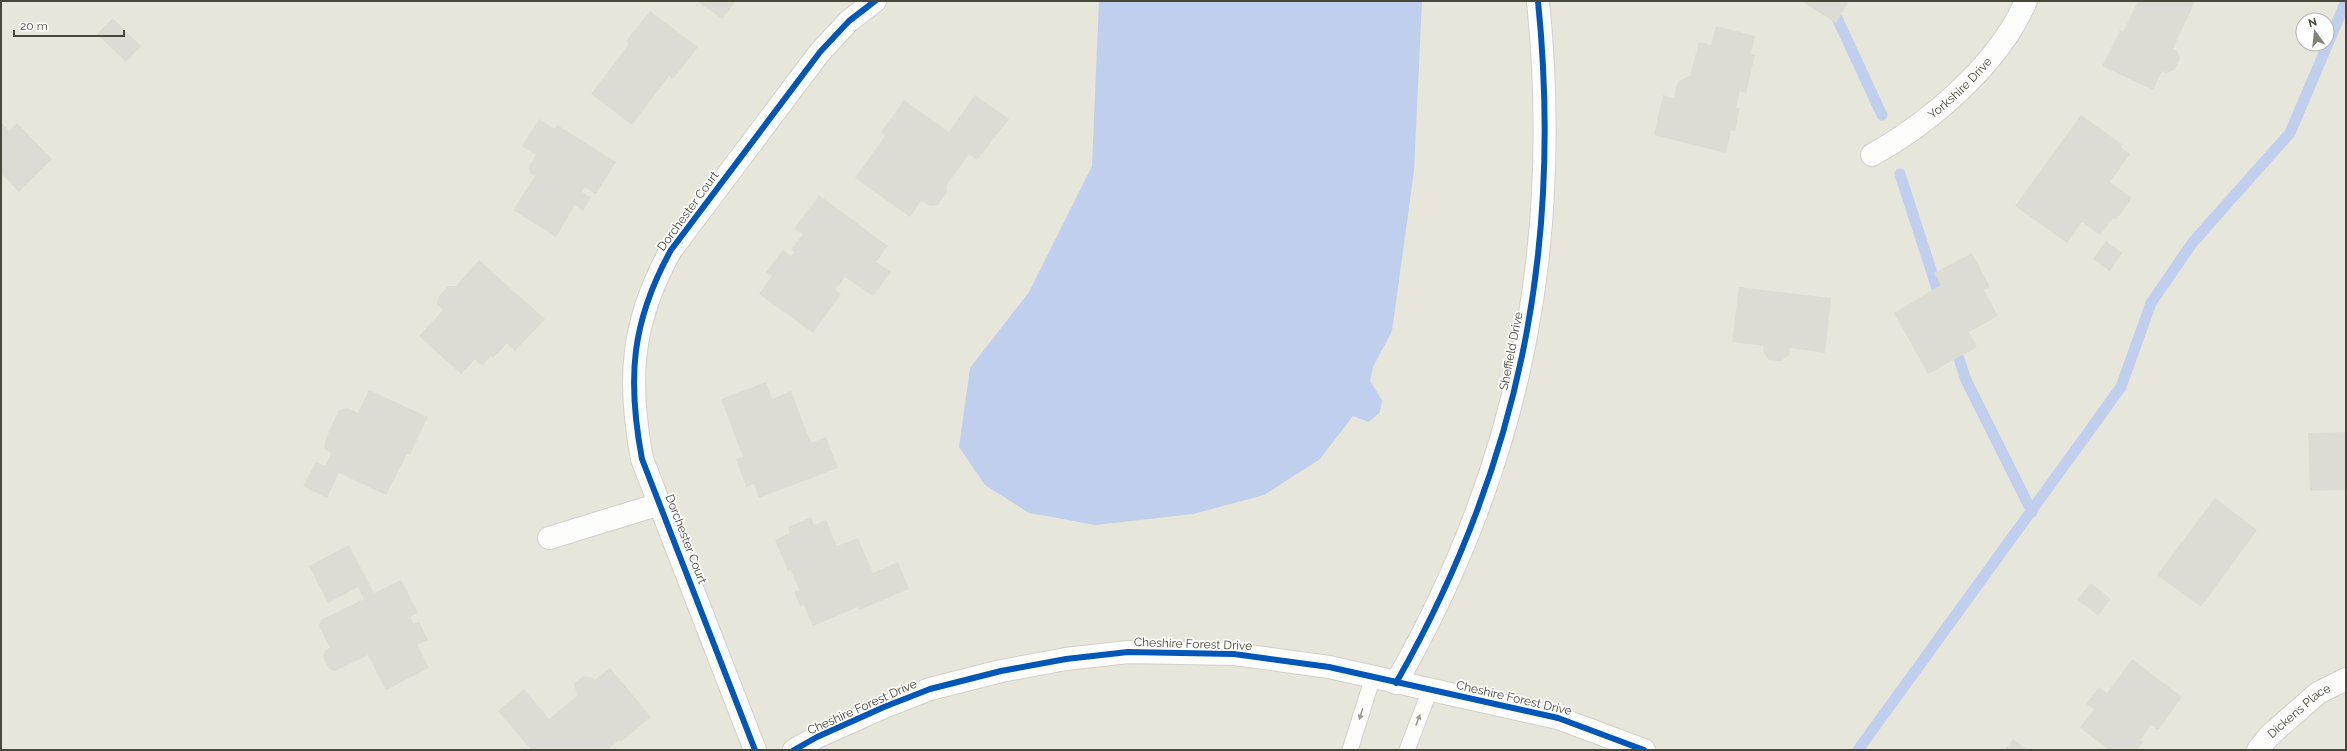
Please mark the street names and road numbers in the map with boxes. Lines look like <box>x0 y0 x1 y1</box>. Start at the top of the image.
street label: Yorkshire Drive <box>1925 54 1995 122</box>
street label: Dorchester Court <box>654 169 722 253</box>
street label: Sheffield Drive <box>1497 311 1525 391</box>
street label: Dorchester Court <box>662 492 710 586</box>
street label: Cheshire Forest Drive <box>1134 635 1252 653</box>
street label: Cheshire Forest Drive <box>805 677 919 737</box>
street label: Cheshire Forest Drive <box>1455 678 1573 718</box>
street label: Dickens Place <box>2265 681 2333 741</box>

